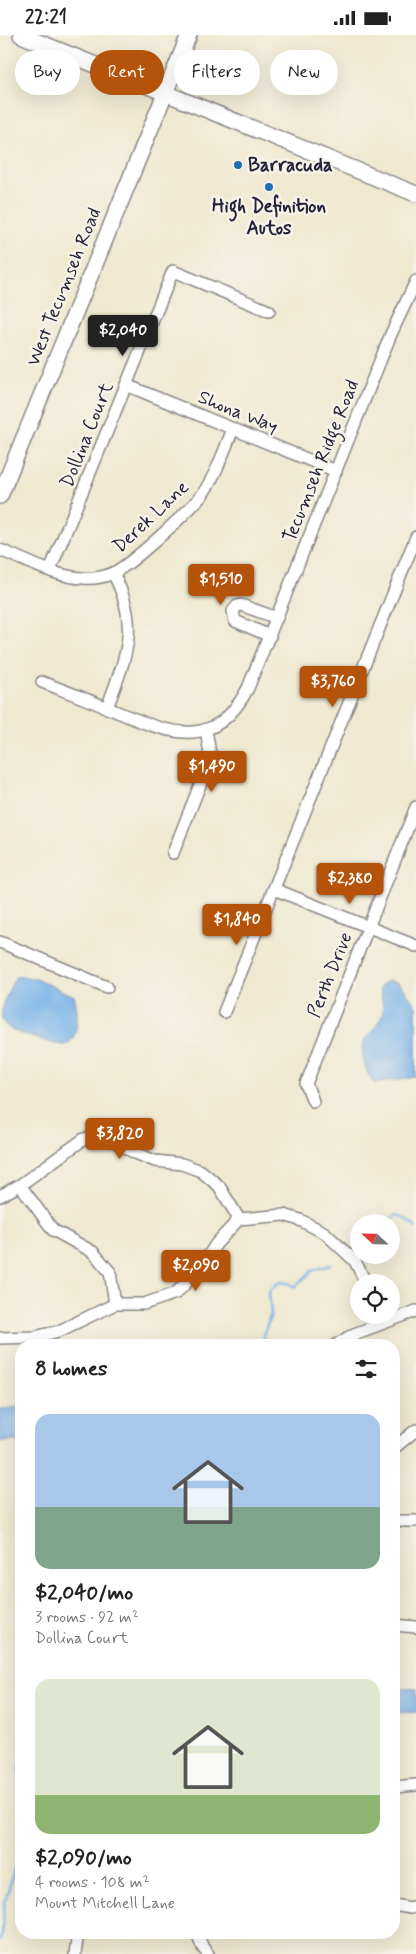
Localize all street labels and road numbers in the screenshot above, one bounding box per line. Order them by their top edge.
street label: West Tecumseh Road [21,204,107,370]
street label: Tecumseh Ridge Road [277,376,368,547]
street label: Dollina Court [55,379,119,491]
street label: Shona Way [194,385,282,439]
street label: Derek Lane [108,475,194,559]
street label: Perth Drive [302,929,358,1021]

